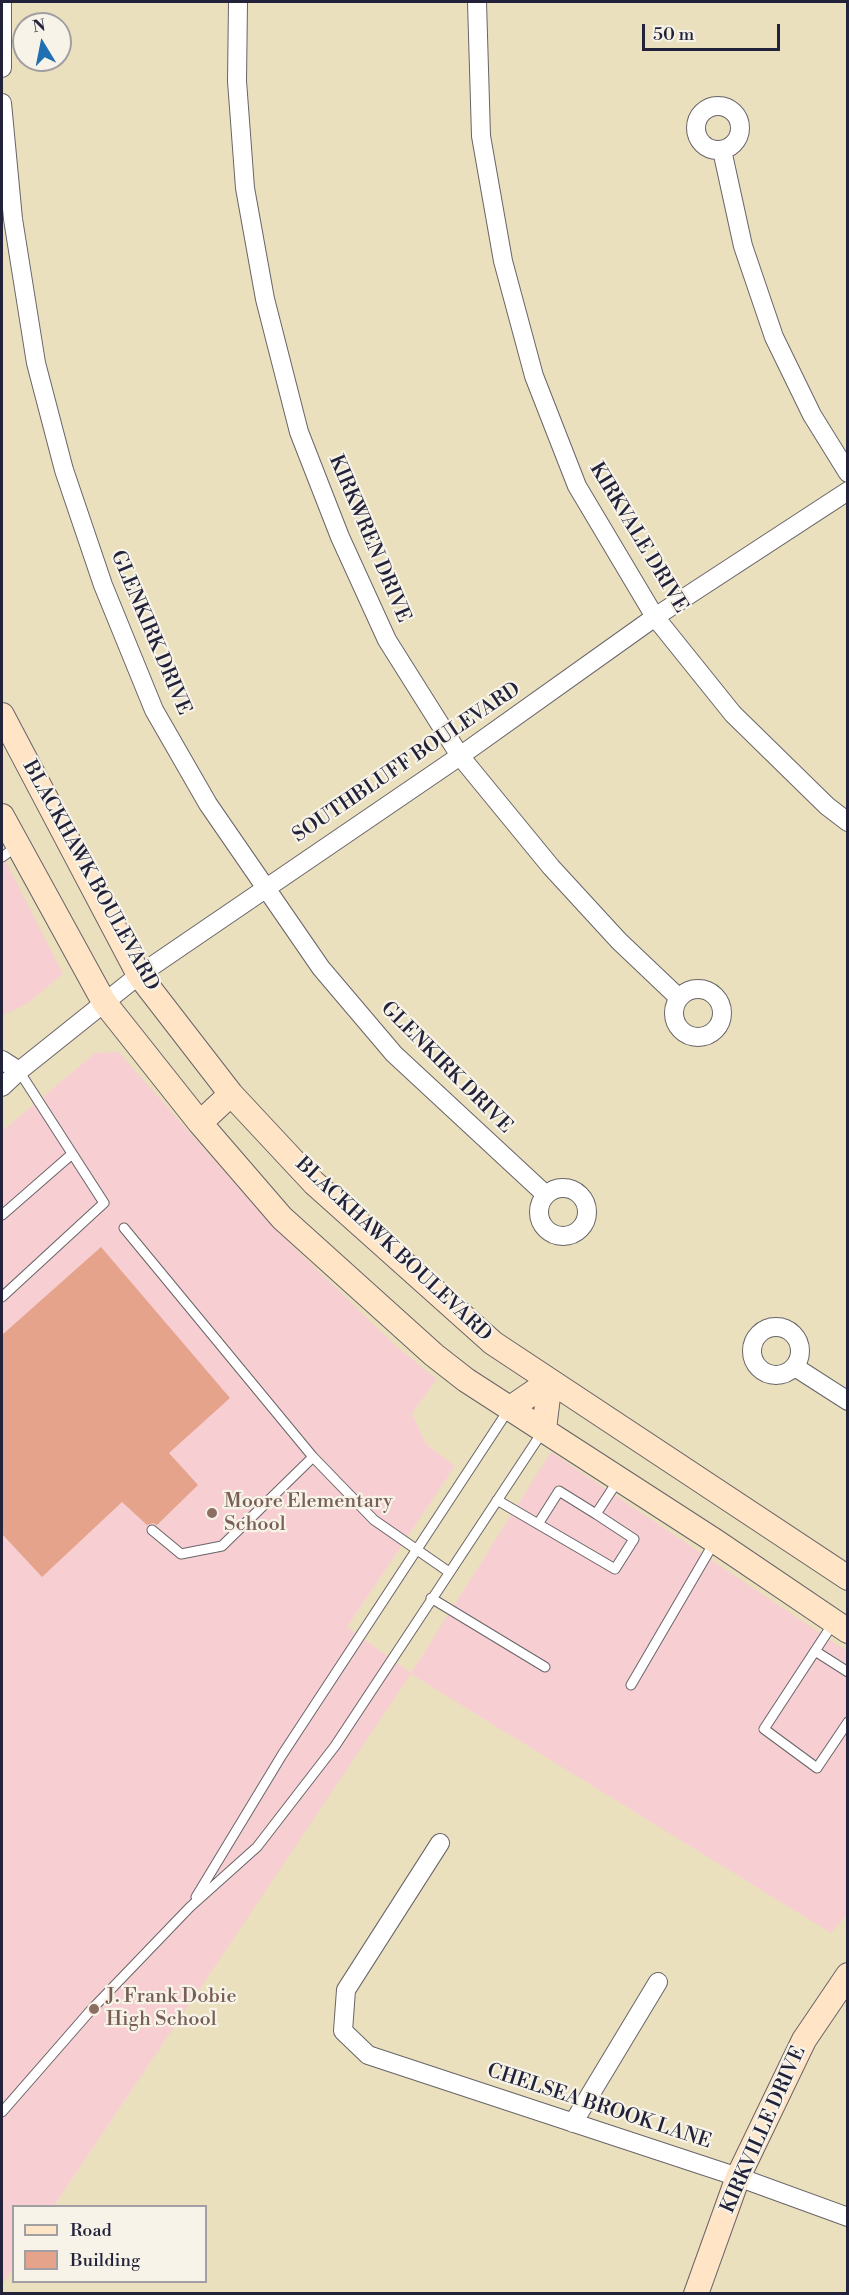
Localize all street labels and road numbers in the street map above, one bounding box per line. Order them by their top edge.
street label: KIRKWREN DRIVE [323,452,415,626]
street label: KIRKVALE DRIVE [584,459,692,617]
street label: GLENKIRK DRIVE [104,547,196,719]
street label: SOUTHBLUFF BOULEVARD [289,678,525,848]
street label: BLACKHAWK BOULEVARD [17,757,163,995]
street label: GLENKIRK DRIVE [375,997,517,1139]
street label: BLACKHAWK BOULEVARD [290,1153,496,1347]
street label: KIRKVILLE DRIVE [716,2043,812,2217]
street label: CHELSEA BROOK LANE [484,2059,714,2155]

